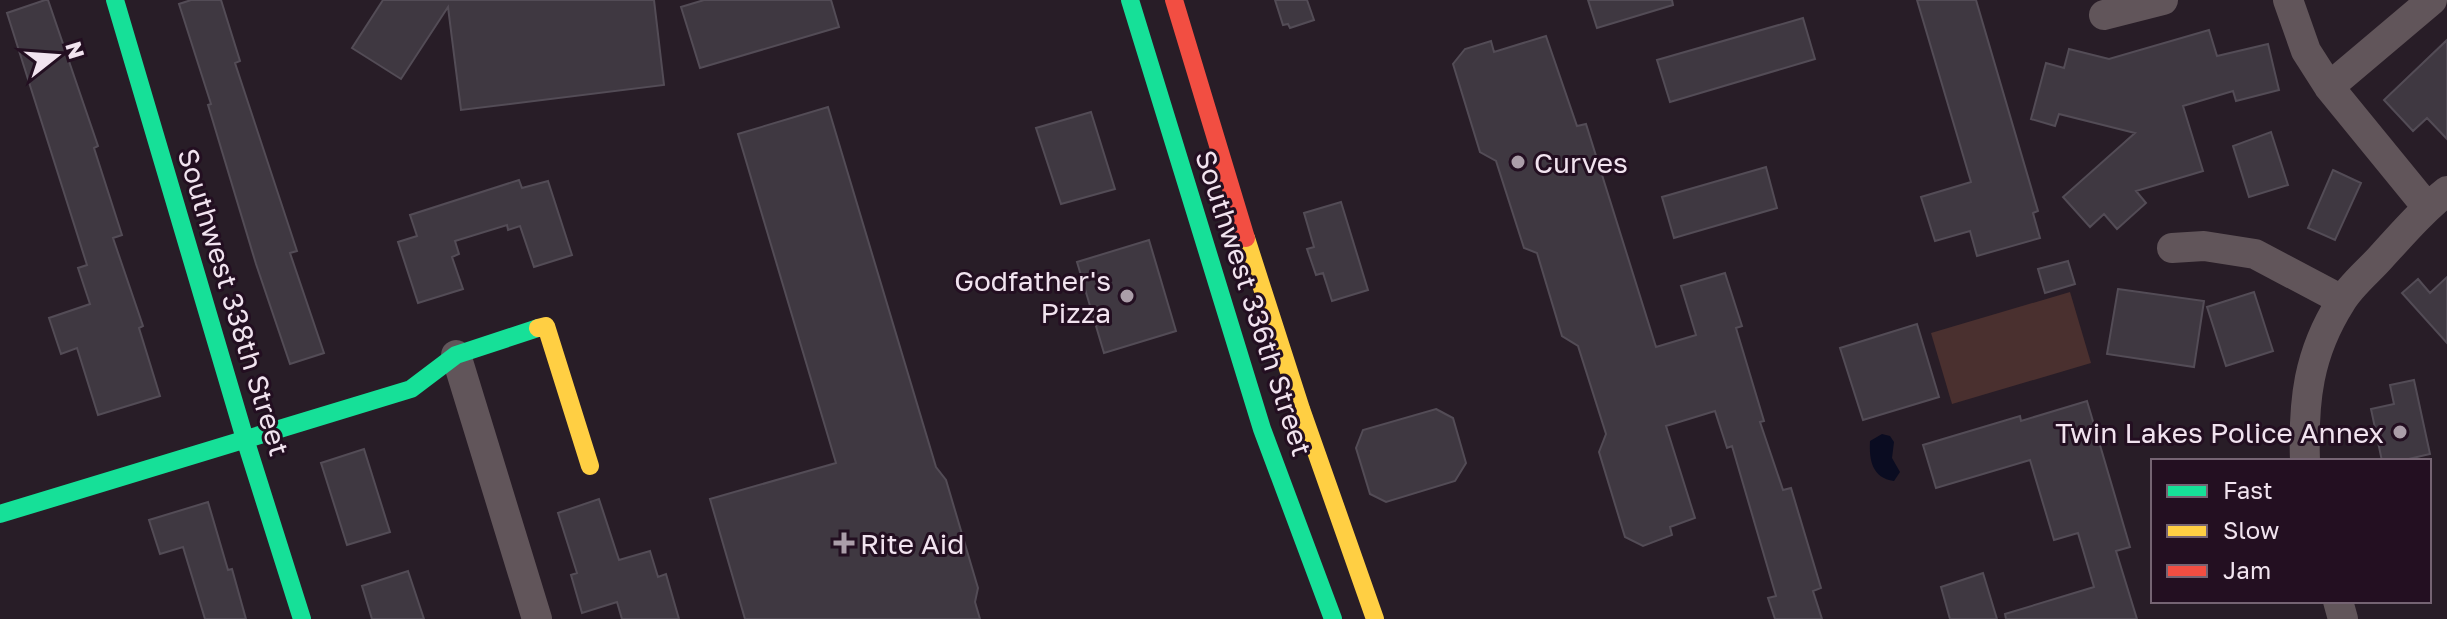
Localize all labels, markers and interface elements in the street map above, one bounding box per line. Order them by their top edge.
north arrow [16,16,96,96]
text: N [60,38,91,62]
street label: Southwest 338th Street [171,144,297,460]
street label: Southwest 336th Street [1189,146,1319,460]
place label: Curves [1534,146,1628,179]
marker: Curves [1509,153,1527,171]
place label: Godfather's Pizza [954,264,1111,329]
marker: Godfather's Pizza [1118,287,1136,305]
place label: Twin Lakes Police Annex [2055,416,2384,449]
marker: Twin Lakes Police Annex [2391,423,2409,441]
legend [2151,459,2431,603]
text: Fast [2223,475,2273,504]
text: Slow [2223,515,2279,544]
place label: Rite Aid [860,527,964,560]
marker: Rite Aid [835,534,853,552]
text: Jam [2223,555,2271,584]

